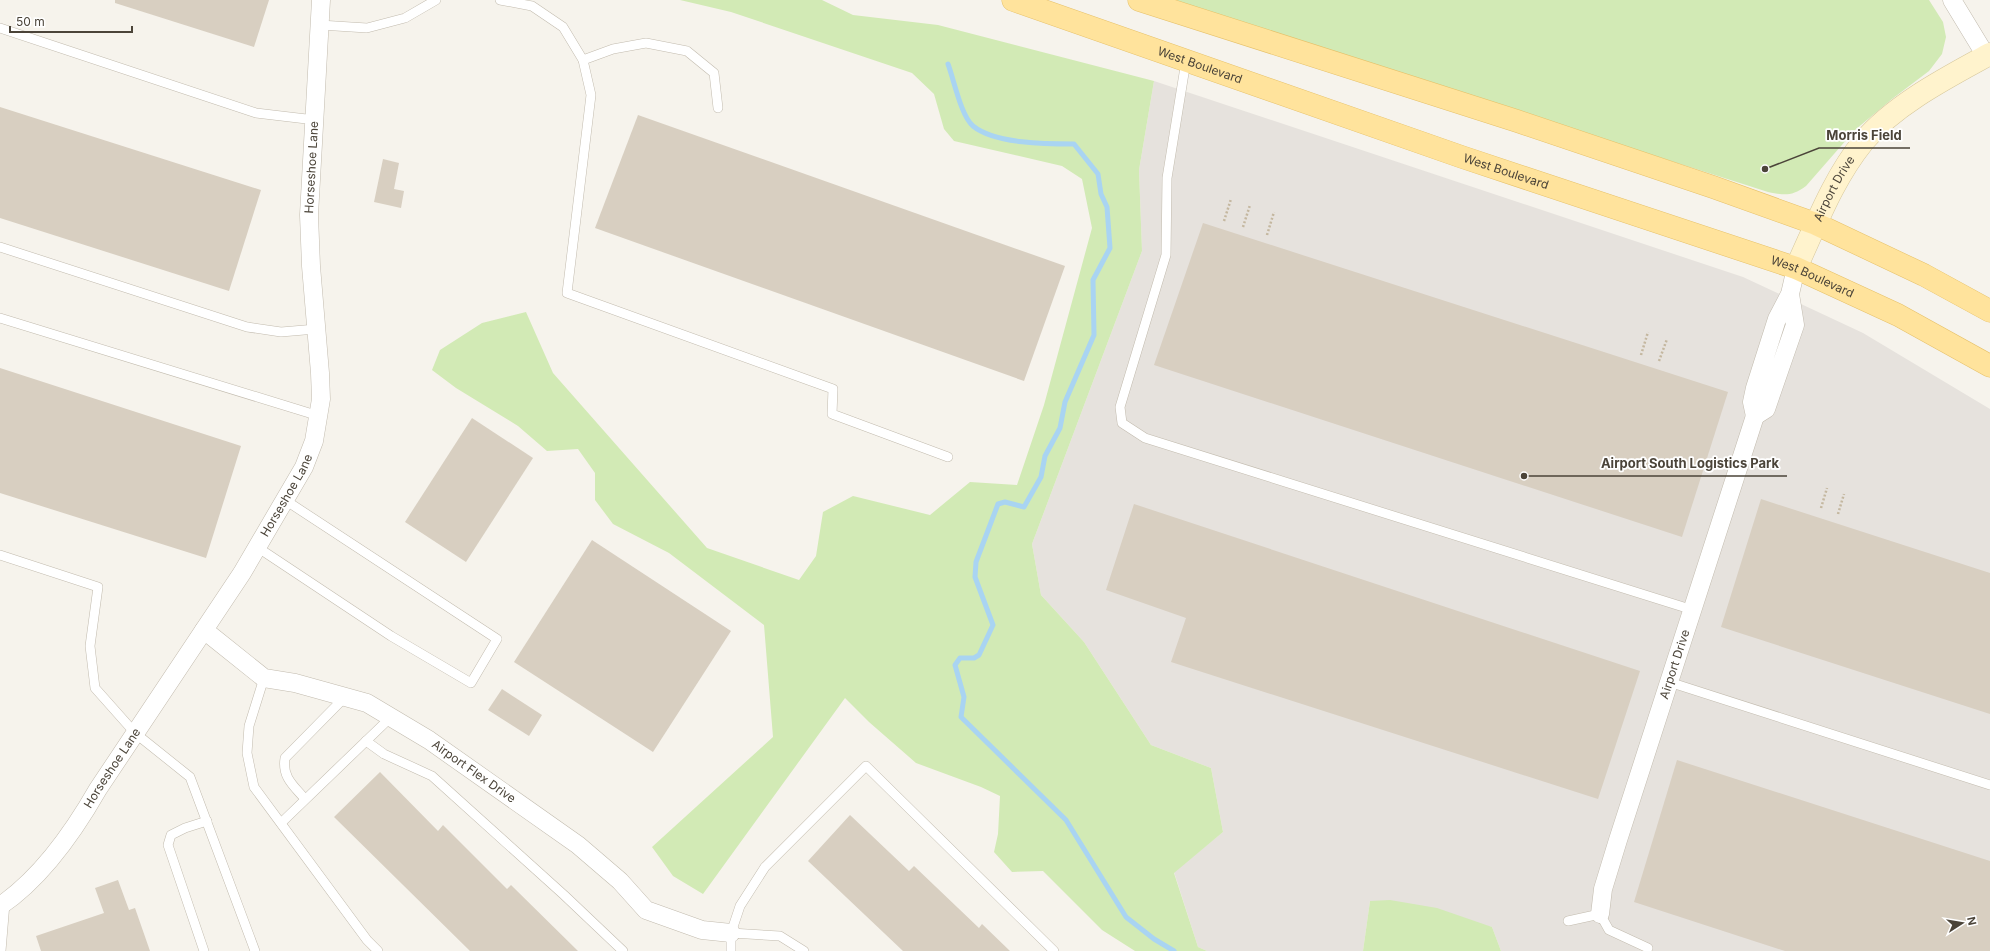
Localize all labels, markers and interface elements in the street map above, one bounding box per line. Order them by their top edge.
scale bar [10,8,132,34]
text: 50 m [16,14,45,29]
street label: West Boulevard [1156,43,1244,87]
street label: Horseshoe Lane [301,120,321,214]
callout: Morris Field [1819,123,1910,148]
text: Morris Field [1826,127,1902,143]
street label: West Boulevard [1462,150,1551,192]
street label: Airport Drive [1810,153,1858,224]
street label: West Boulevard [1769,252,1856,301]
callout: Airport South Logistics Park [1593,451,1787,476]
street label: Horseshoe Lane [257,452,315,539]
text: Airport South Logistics Park [1601,455,1780,471]
street label: Airport Drive [1656,627,1693,701]
street label: Horseshoe Lane [80,725,143,811]
street label: Airport Flex Drive [429,737,519,806]
north arrow [1942,903,1982,943]
text: N [1964,915,1980,926]

